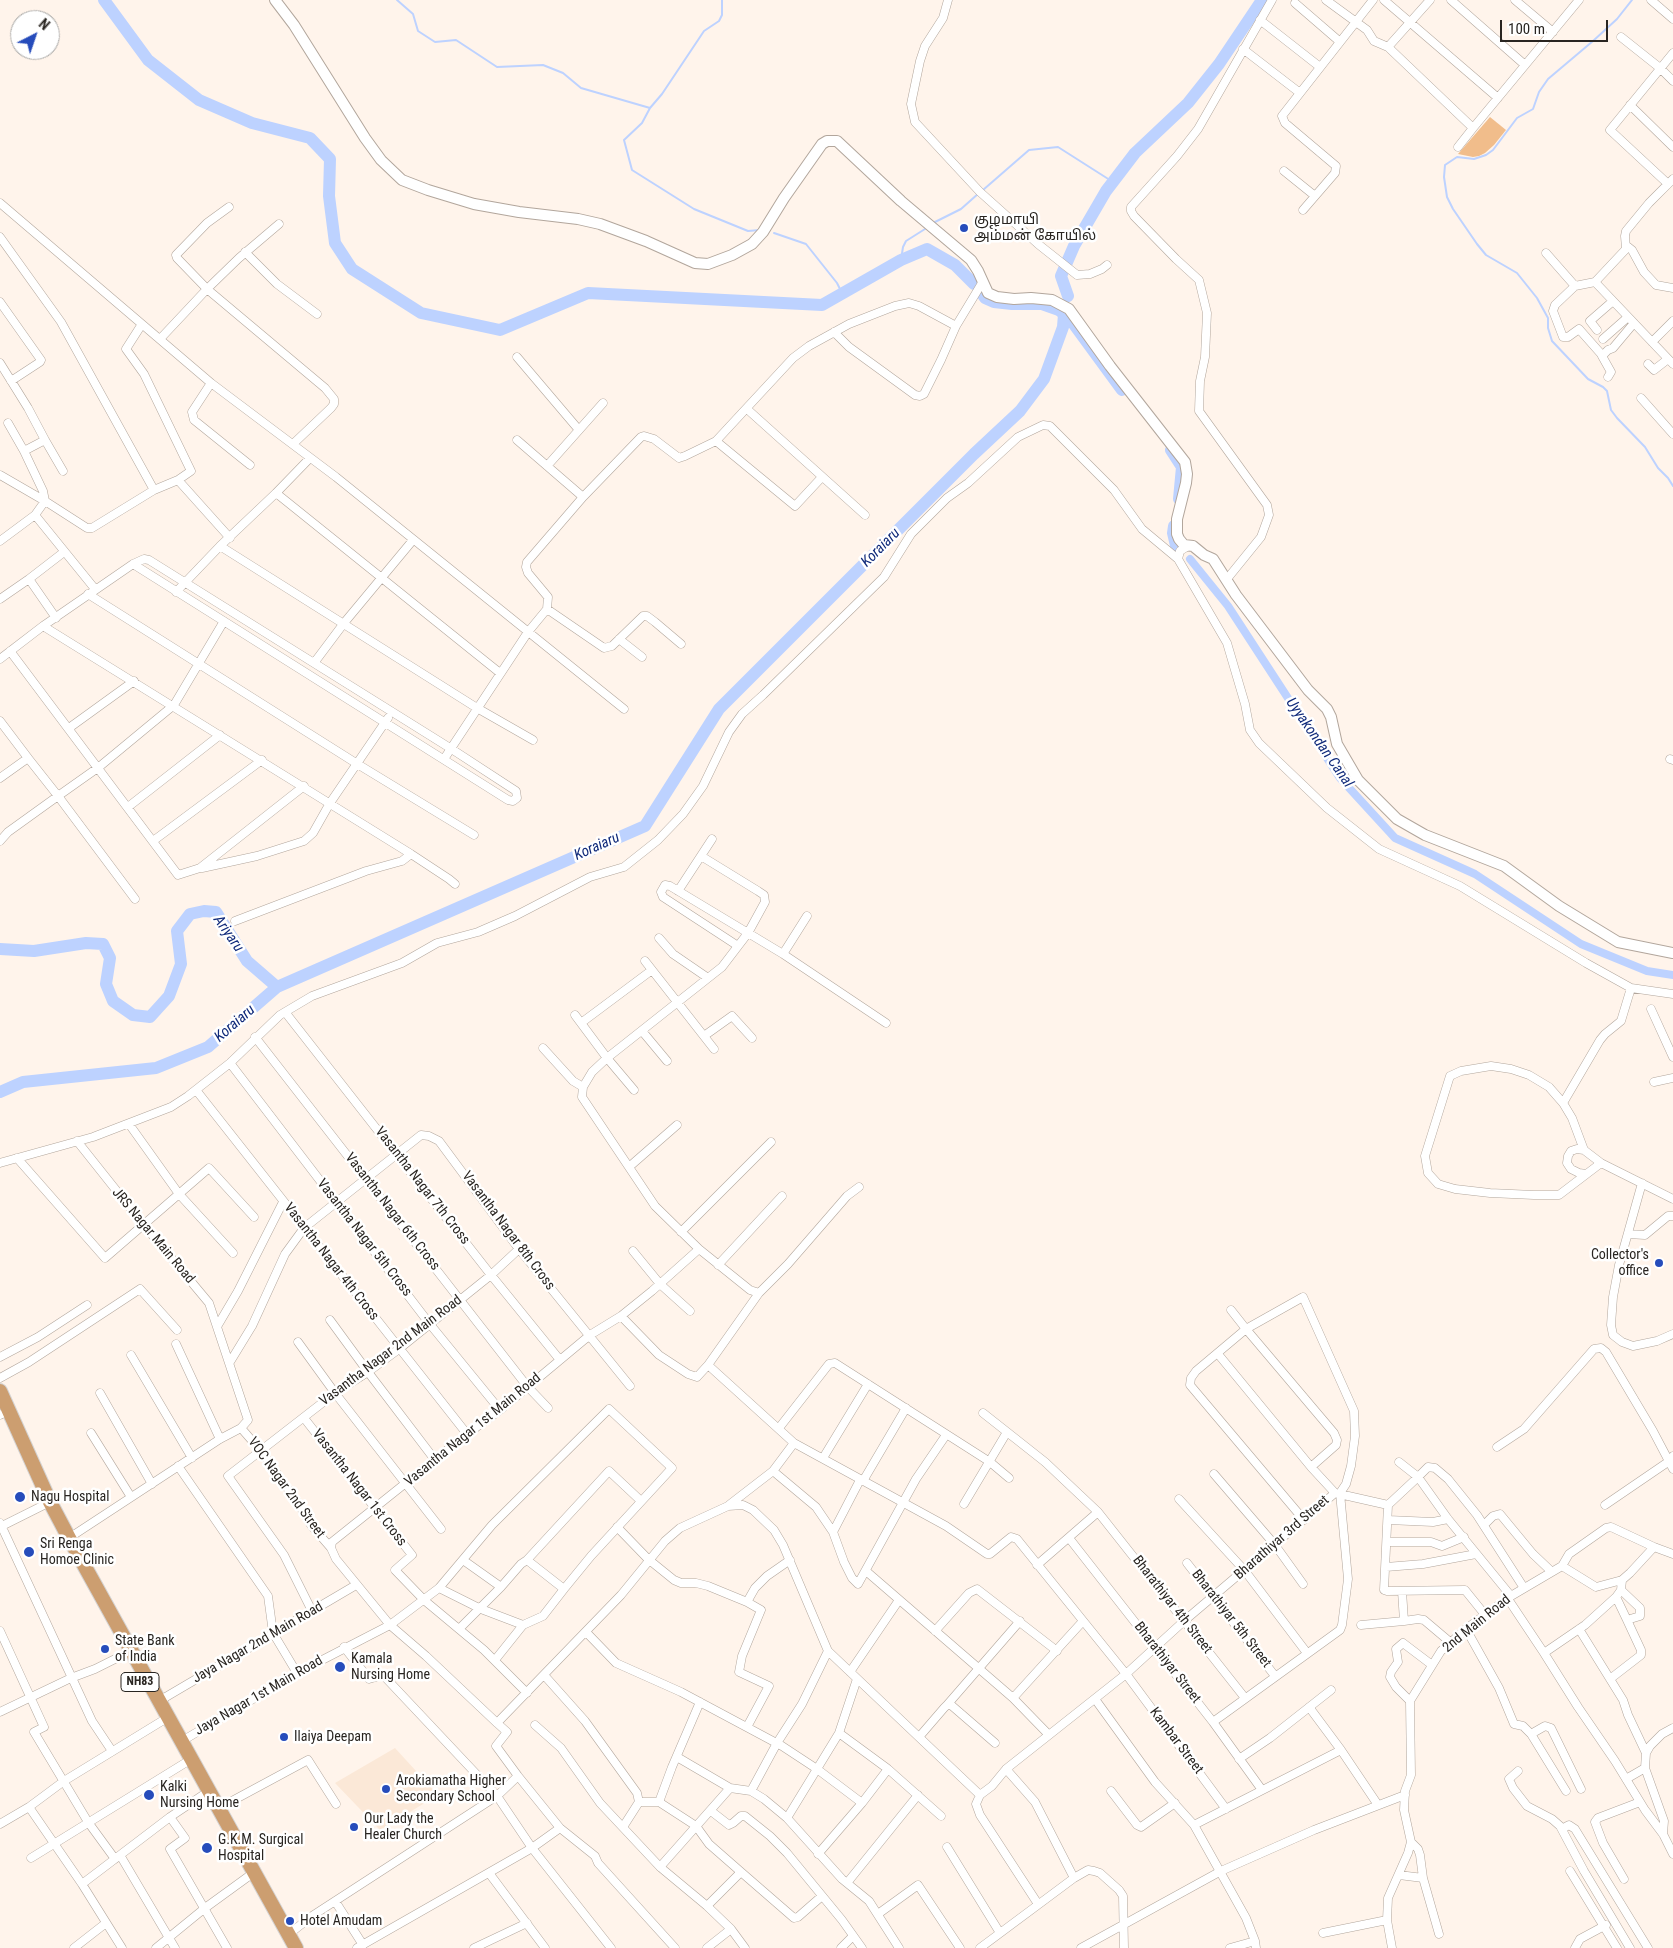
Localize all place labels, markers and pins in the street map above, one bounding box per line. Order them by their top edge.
place label: குழமாயி அம்மன் கோயில் [974,212,1096,244]
marker: குழமாயி அம்மன் கோயில் [958,222,970,234]
place label: Collector's office [1591,1247,1649,1280]
marker: Collector's office [1653,1257,1665,1269]
place label: Nagu Hospital [31,1489,110,1505]
marker: Nagu Hospital [13,1490,27,1504]
place label: Sri Renga Homoe Clinic [40,1536,114,1568]
marker: Sri Renga Homoe Clinic [22,1545,36,1559]
place label: State Bank of India [115,1633,174,1665]
marker: State Bank of India [99,1643,111,1655]
place label: Kamala Nursing Home [351,1651,430,1684]
marker: Kamala Nursing Home [333,1660,347,1674]
place label: Ilaiya Deepam [294,1729,372,1745]
marker: Ilaiya Deepam [278,1731,290,1743]
place label: Arokiamatha Higher Secondary School [396,1773,506,1805]
place label: Kalki Nursing Home [160,1779,239,1811]
marker: Arokiamatha Higher Secondary School [380,1783,392,1795]
marker: Kalki Nursing Home [142,1788,156,1802]
place label: Our Lady the Healer Church [364,1811,442,1844]
marker: Our Lady the Healer Church [348,1821,360,1833]
place label: G.K.M. Surgical Hospital [218,1832,303,1864]
marker: G.K.M. Surgical Hospital [200,1841,214,1855]
place label: Hotel Amudam [300,1913,382,1929]
marker: Hotel Amudam [284,1915,296,1927]

